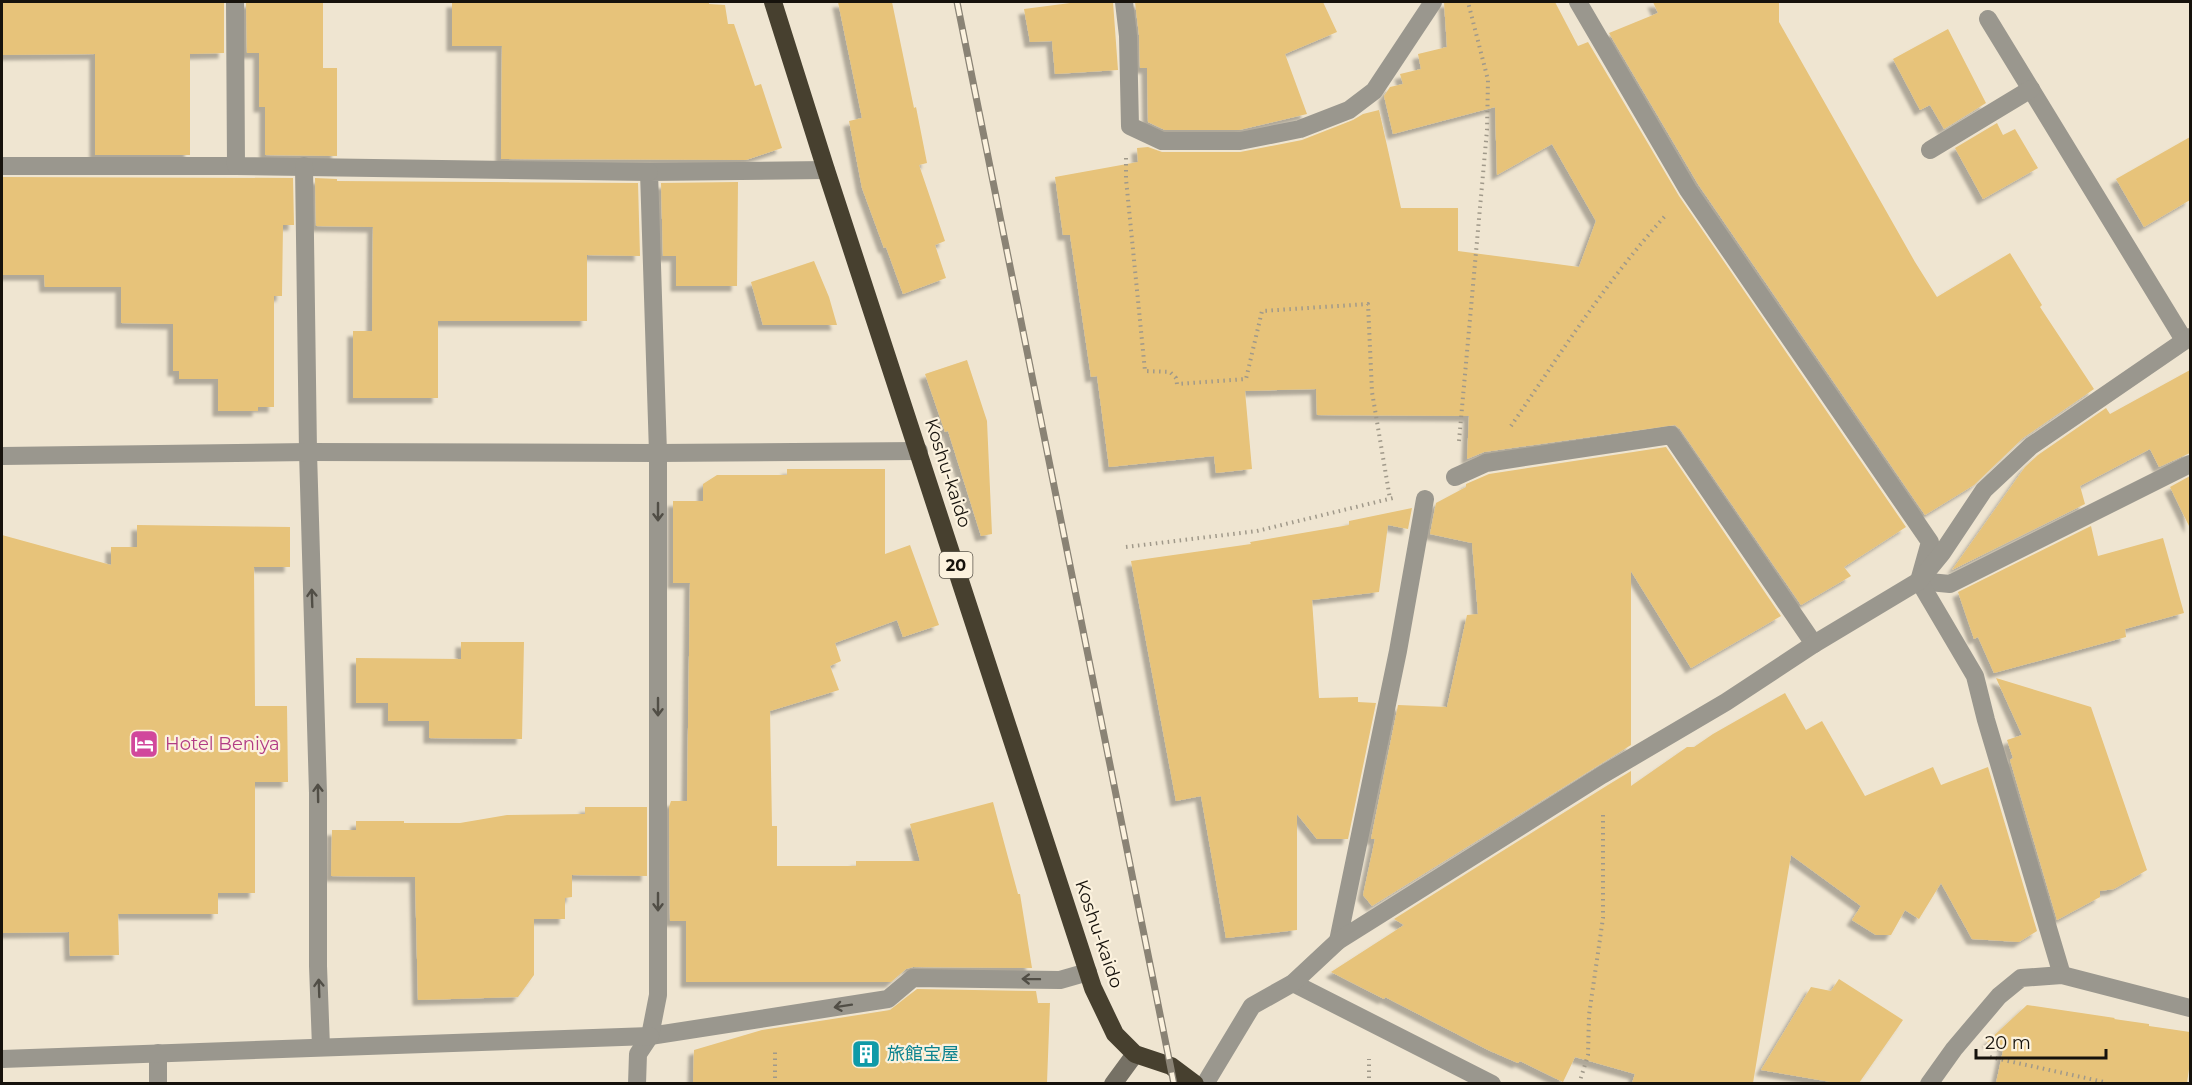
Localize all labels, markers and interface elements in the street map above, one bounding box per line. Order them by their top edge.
street label: Koshu-kaido [920,416,976,530]
one-way arrow [652,501,664,521]
road number: 20 [940,552,972,578]
one-way arrow [307,589,318,609]
one-way arrow [652,696,664,716]
hotel icon: Hotel Beniya [128,728,160,760]
place label: Hotel Beniya [165,733,280,755]
one-way arrow [312,784,324,804]
street label: Koshu-kaido [1070,877,1128,991]
one-way arrow [652,891,664,911]
one-way arrow [1021,974,1041,985]
one-way arrow [313,979,324,999]
one-way arrow [834,1001,854,1012]
scale bar [1976,1022,2106,1060]
text: 20 m [1985,1032,2031,1054]
building icon: 旅館宝屋 [850,1038,882,1070]
place label: 旅館宝屋 [887,1043,959,1065]

